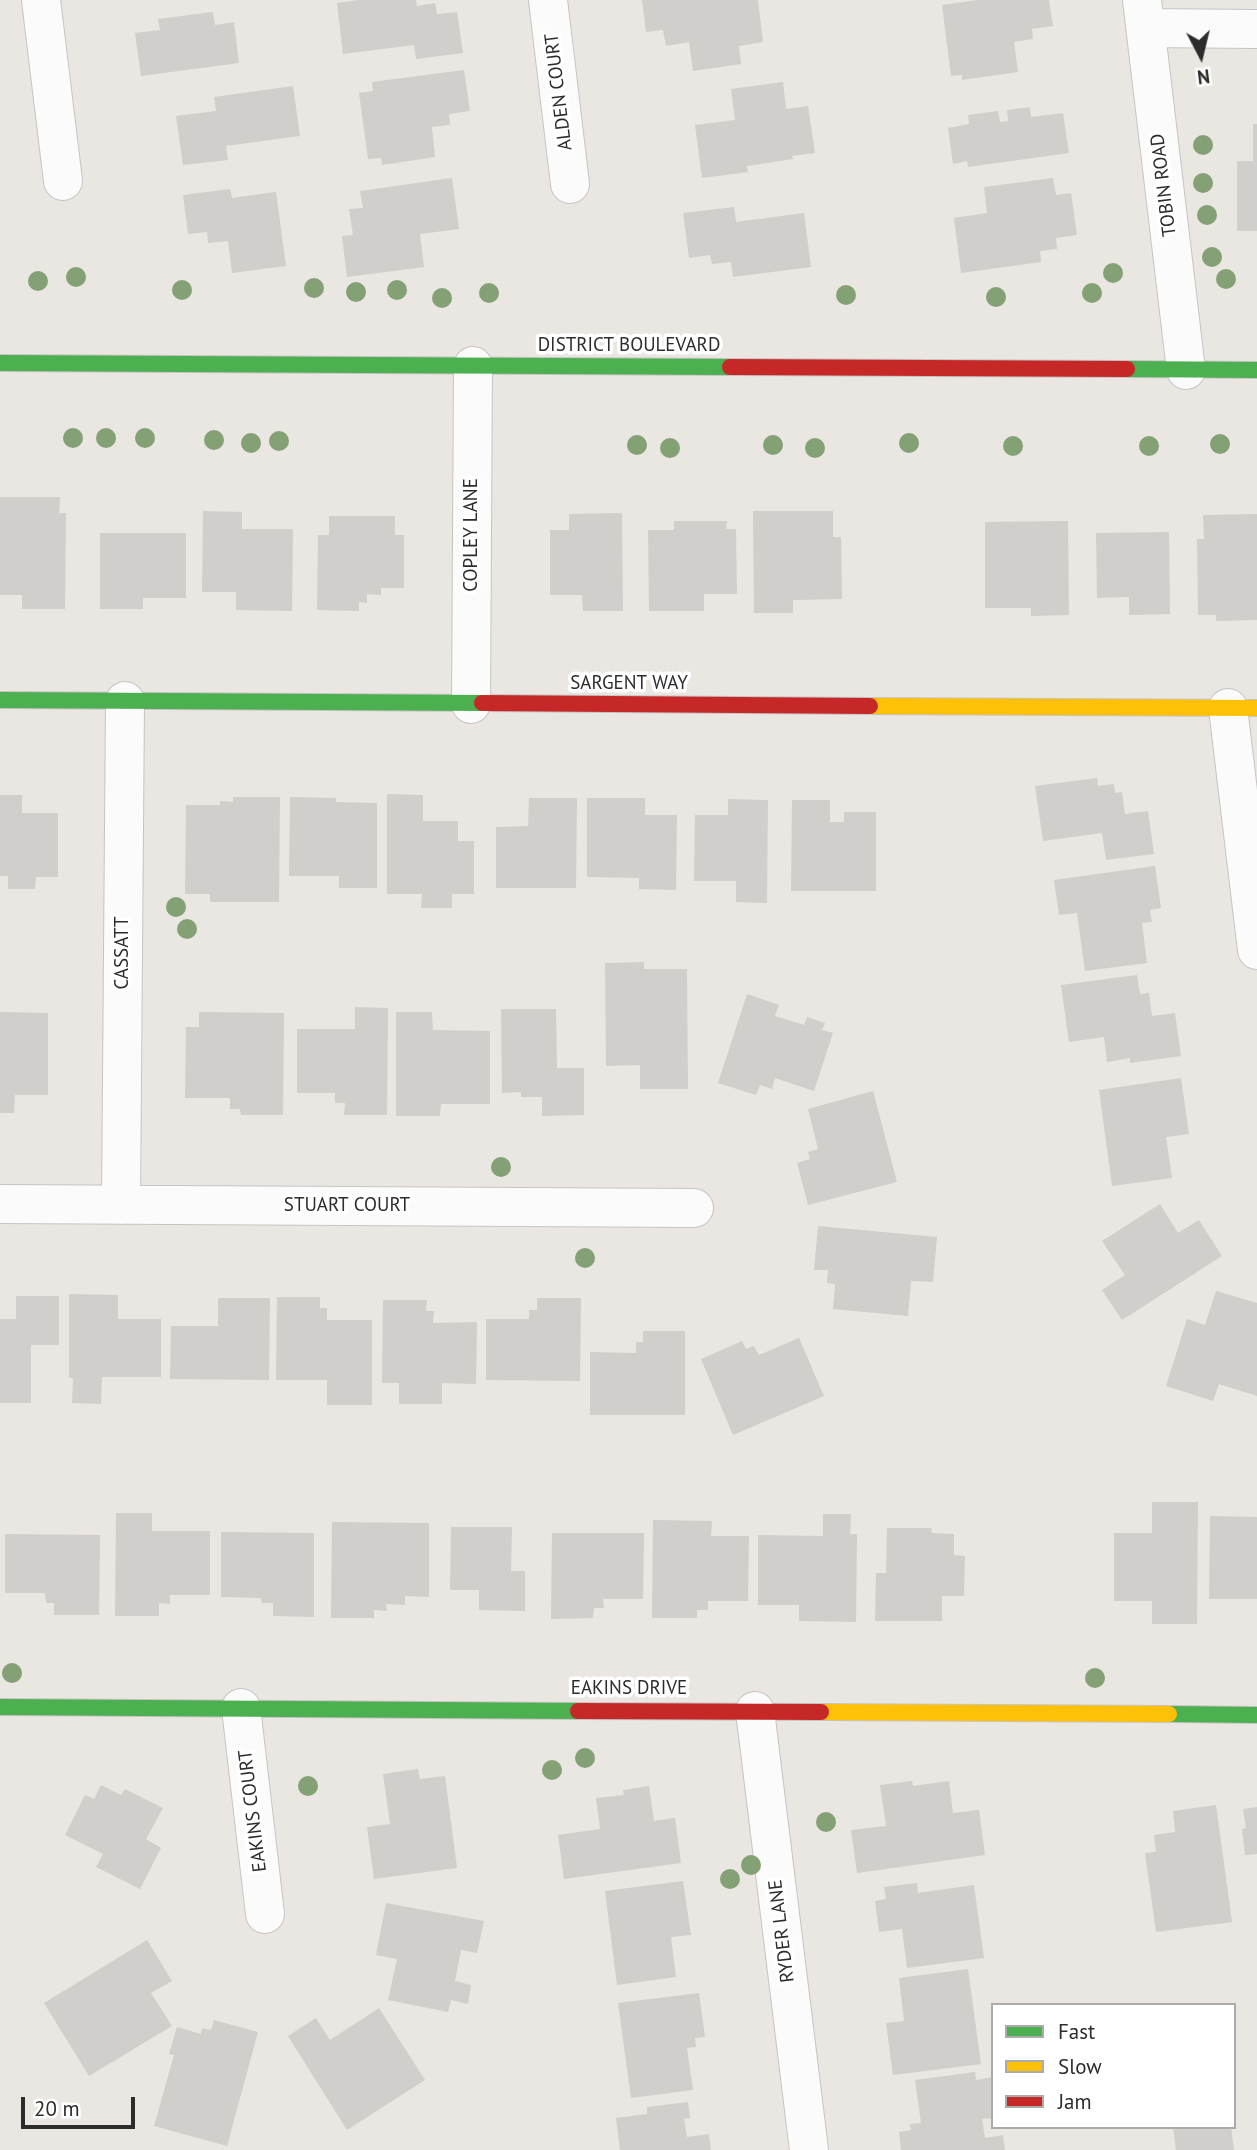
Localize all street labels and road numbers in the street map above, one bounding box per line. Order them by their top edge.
street label: ALDEN COURT [541,32,577,152]
street label: TOBIN ROAD [1146,132,1182,238]
street label: DISTRICT BOULEVARD [538,335,720,357]
street label: COPLEY LANE [461,478,483,592]
street label: SARGENT WAY [570,673,688,695]
street label: CASSATT [112,917,134,989]
street label: STUART COURT [284,1195,410,1217]
street label: EAKINS DRIVE [571,1678,687,1700]
street label: EAKINS COURT [234,1749,272,1873]
street label: RYDER LANE [764,1878,800,1984]

